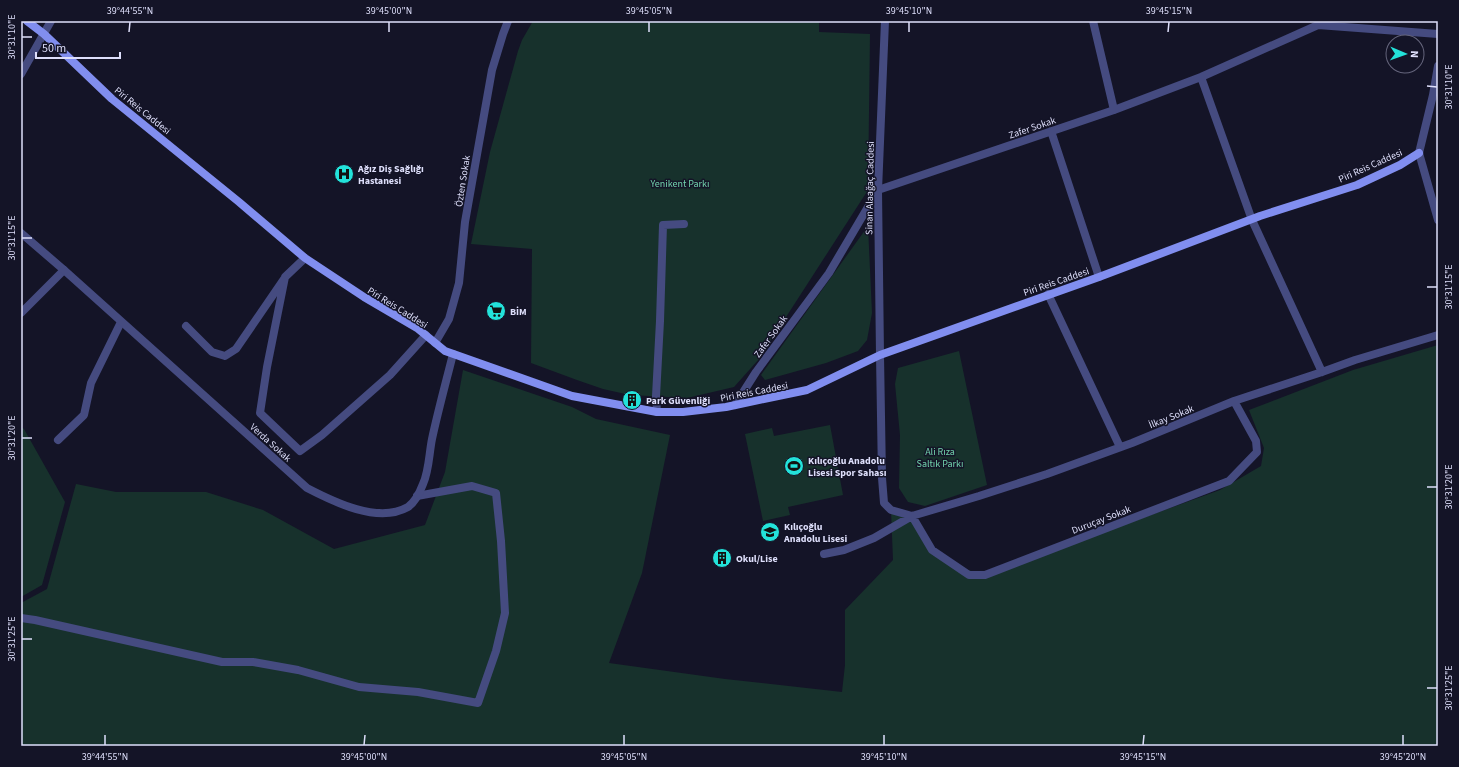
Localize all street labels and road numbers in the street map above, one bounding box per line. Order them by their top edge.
street label: Piri Reis Caddesi [111,84,173,138]
street label: Zafer Sokak [1007,113,1058,143]
street label: Sinan Alaağaç Caddesi [862,141,878,235]
street label: Piri Reis Caddesi [1336,146,1405,186]
street label: Özten Sokak [452,154,474,208]
street label: Piri Reis Caddesi [1022,264,1091,300]
street label: Piri Reis Caddesi [365,284,430,332]
street label: Zafer Sokak [751,313,791,361]
street label: Piri Reis Caddesi [719,379,789,405]
street label: İlkay Sokak [1147,402,1196,432]
street label: Verda Sokak [246,420,294,465]
street label: Duruçay Sokak [1070,502,1133,538]

